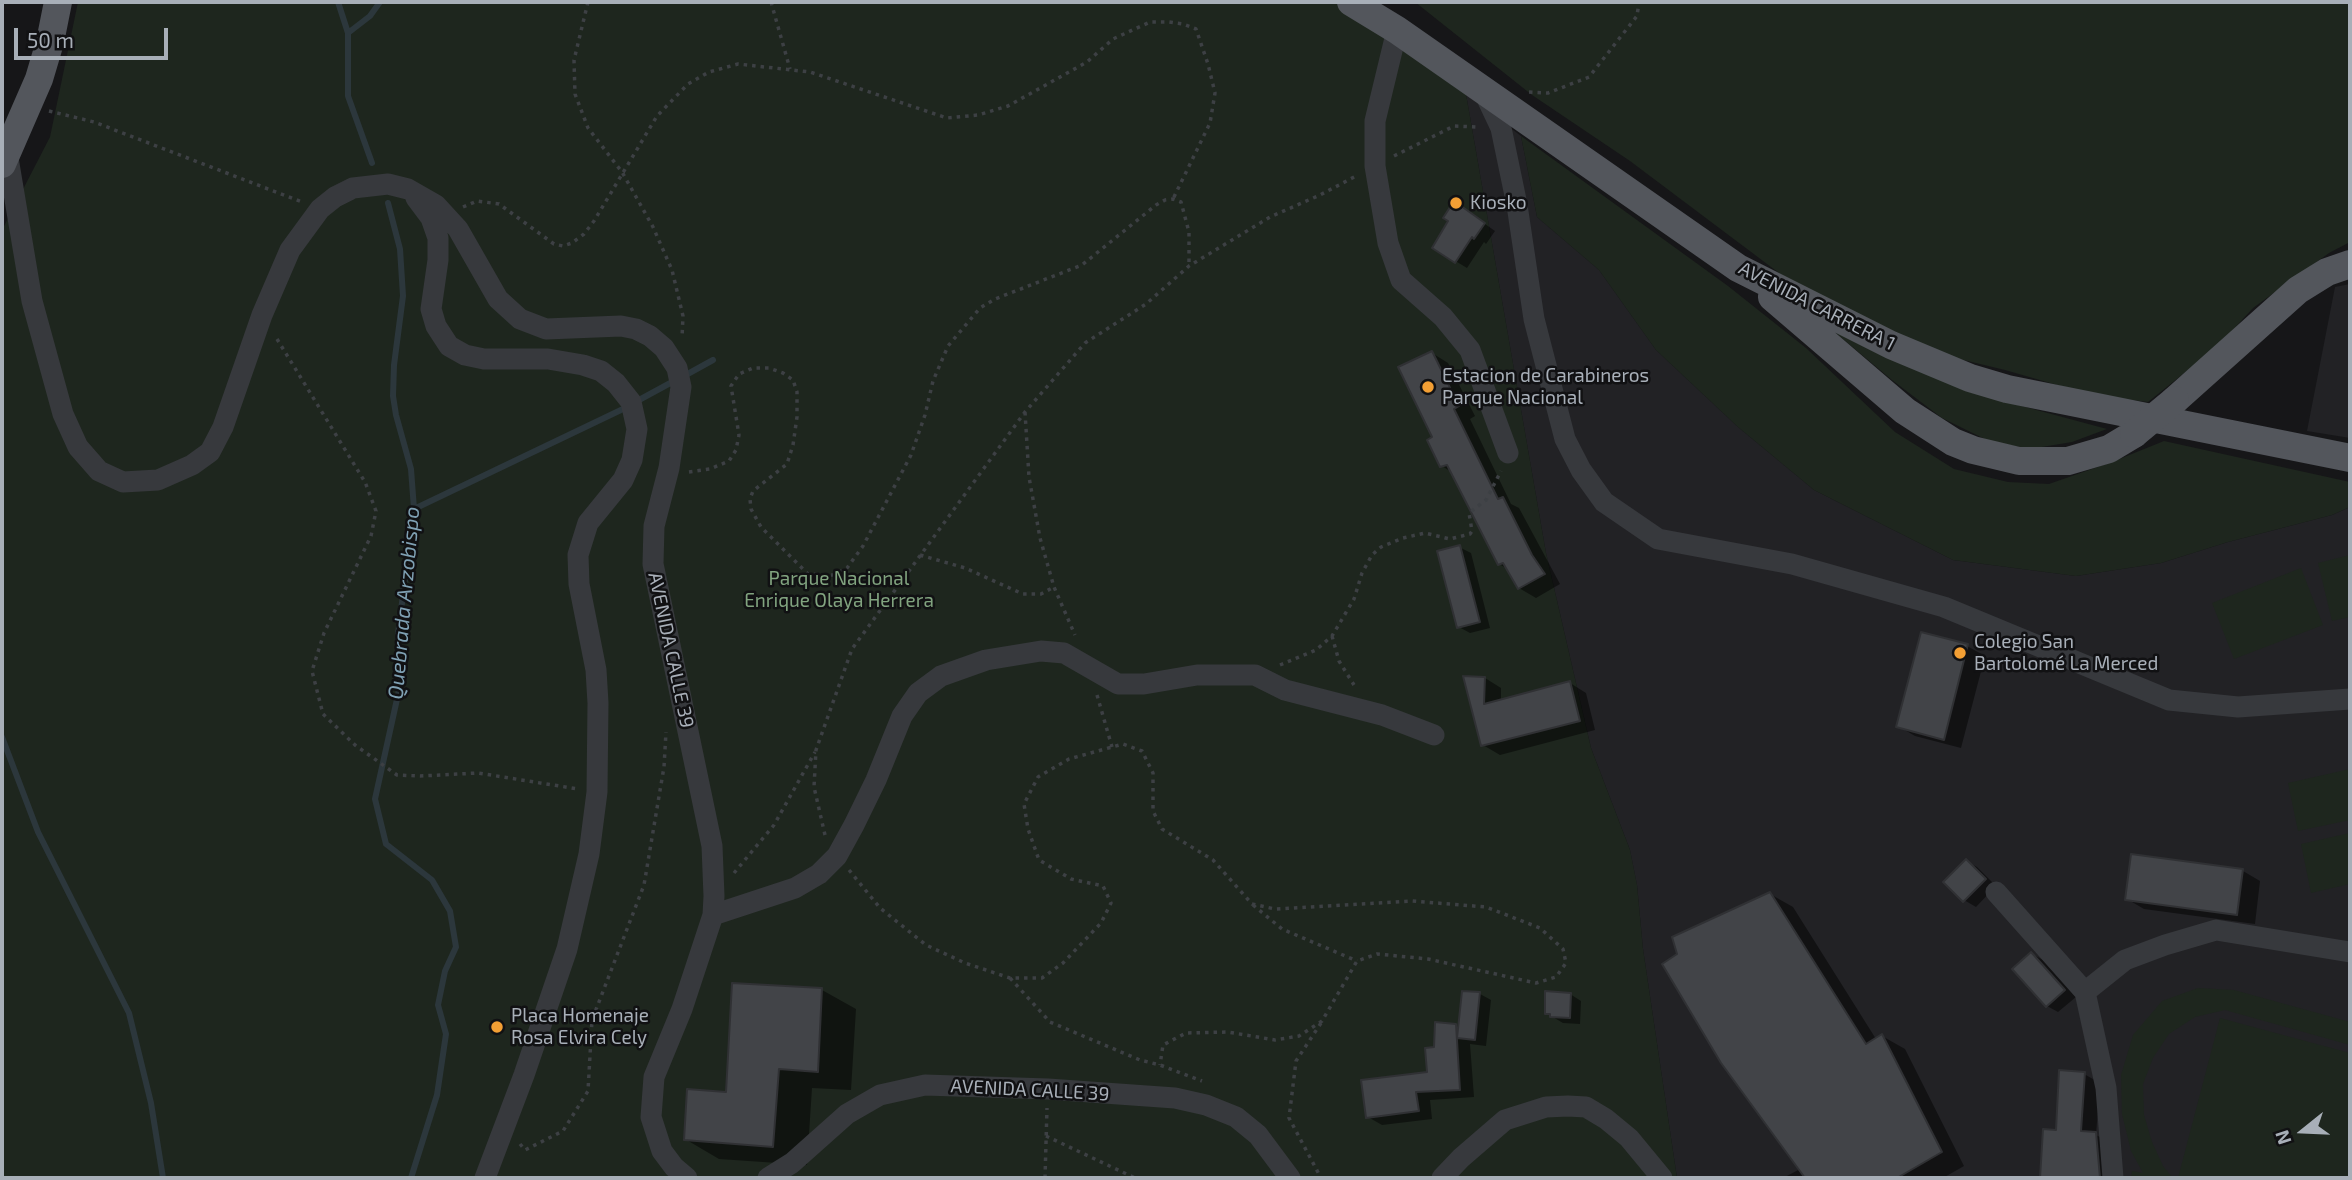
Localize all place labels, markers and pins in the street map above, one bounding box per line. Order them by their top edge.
place label: Kiosko [1470,192,1527,214]
marker: Kiosko [1448,195,1464,211]
place label: Estacion de Carabineros Parque Nacional [1442,365,1649,409]
marker: Estacion de Carabineros Parque Nacional [1420,379,1436,395]
place label: Colegio San Bartolomé La Merced [1974,631,2158,675]
marker: Colegio San Bartolomé La Merced [1952,645,1968,661]
place label: Placa Homenaje Rosa Elvira Cely [511,1005,649,1049]
marker: Placa Homenaje Rosa Elvira Cely [489,1019,505,1035]

